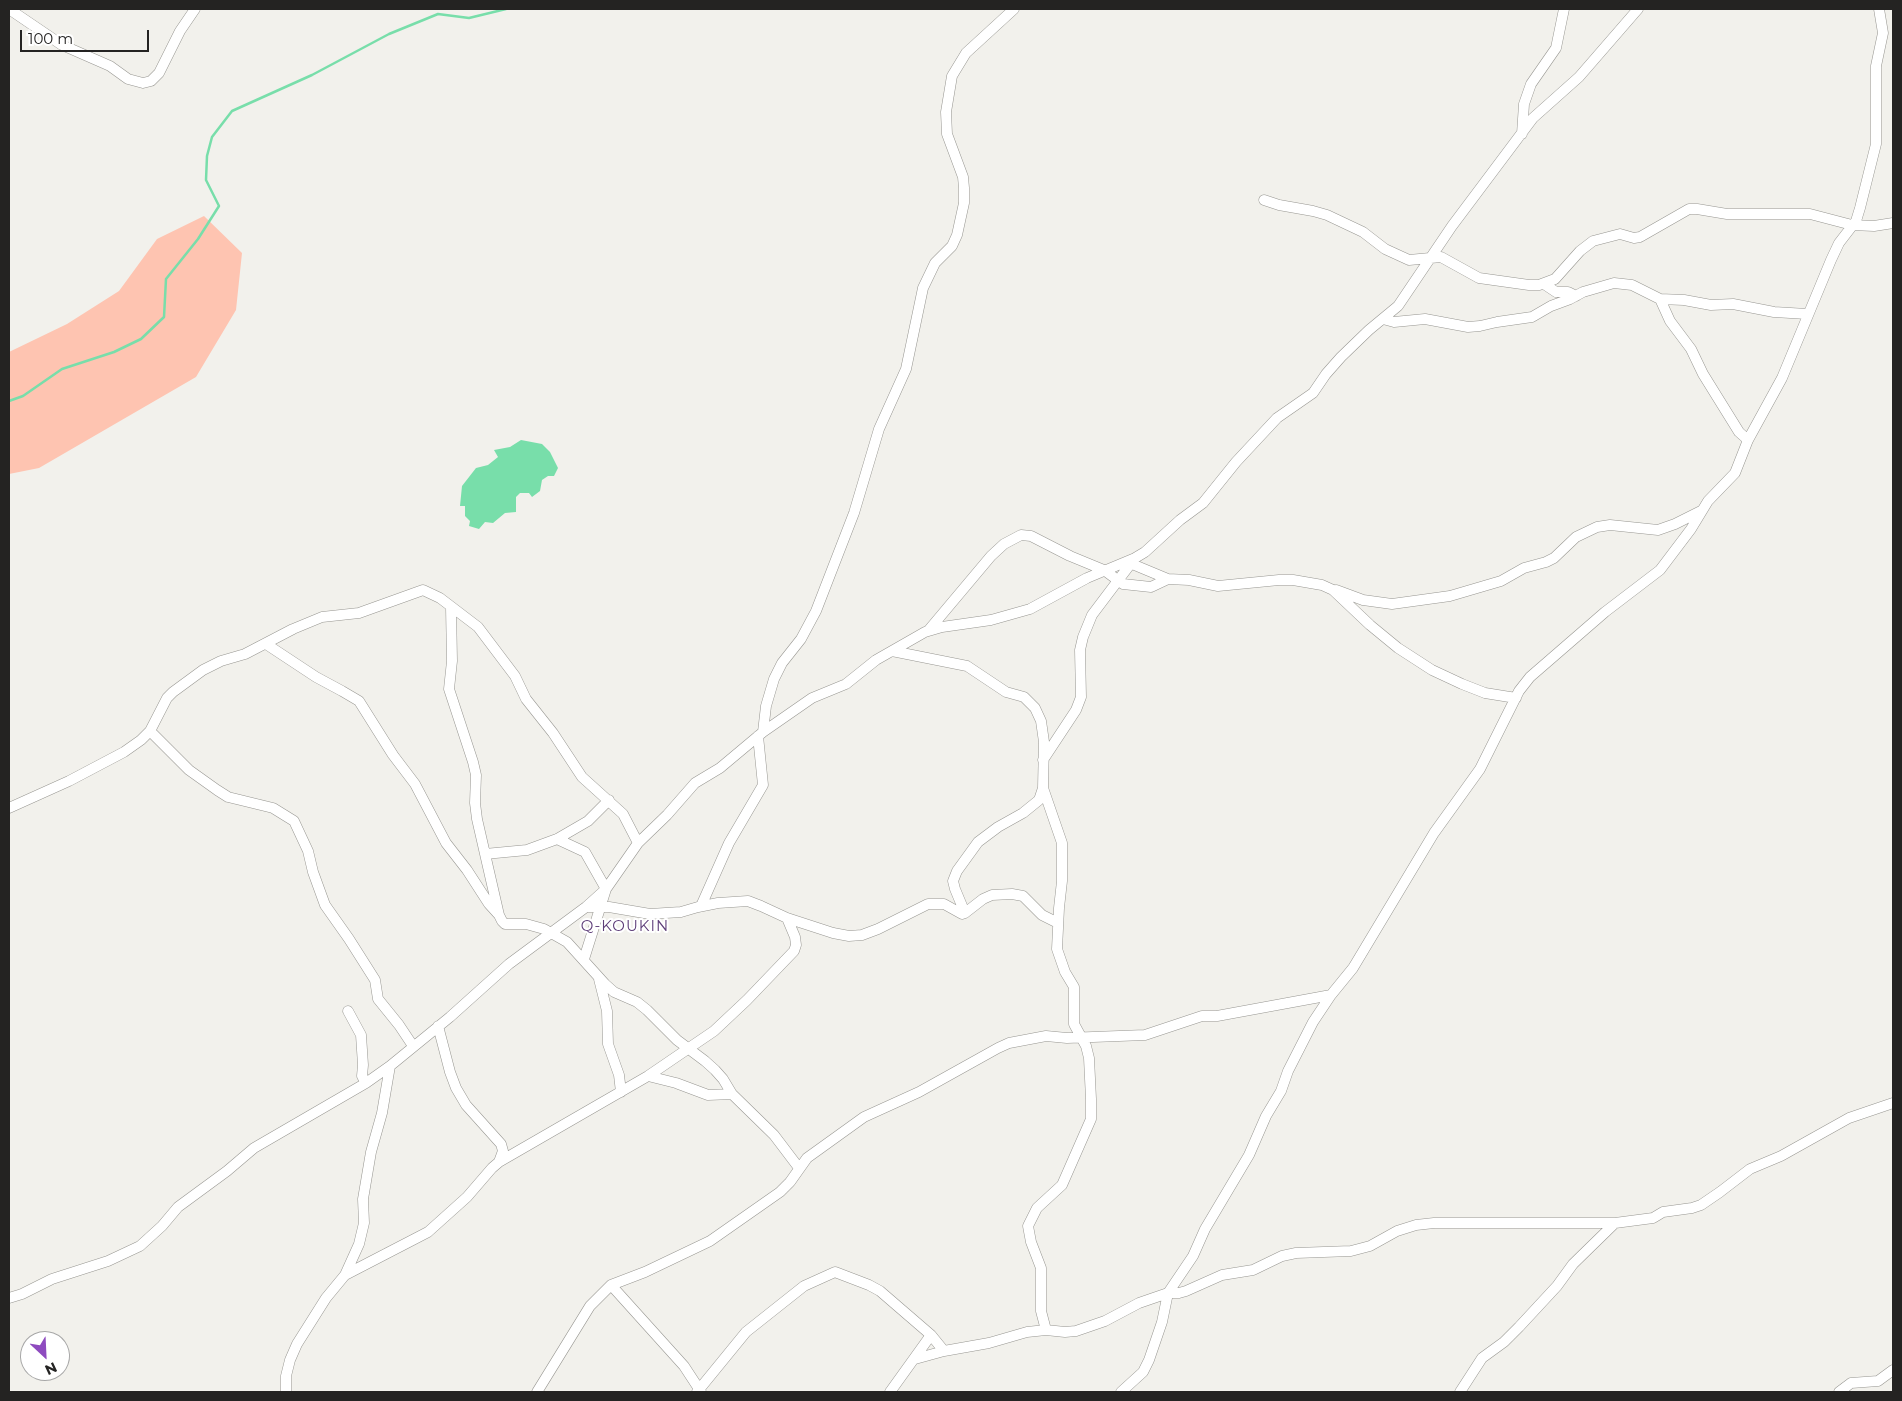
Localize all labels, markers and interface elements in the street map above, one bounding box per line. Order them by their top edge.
scale bar [22,20,151,52]
text: 100 m [28,29,73,48]
district label: Q-KOUKIN [580,918,670,936]
north arrow [20,1331,70,1381]
text: N [42,1358,60,1379]

